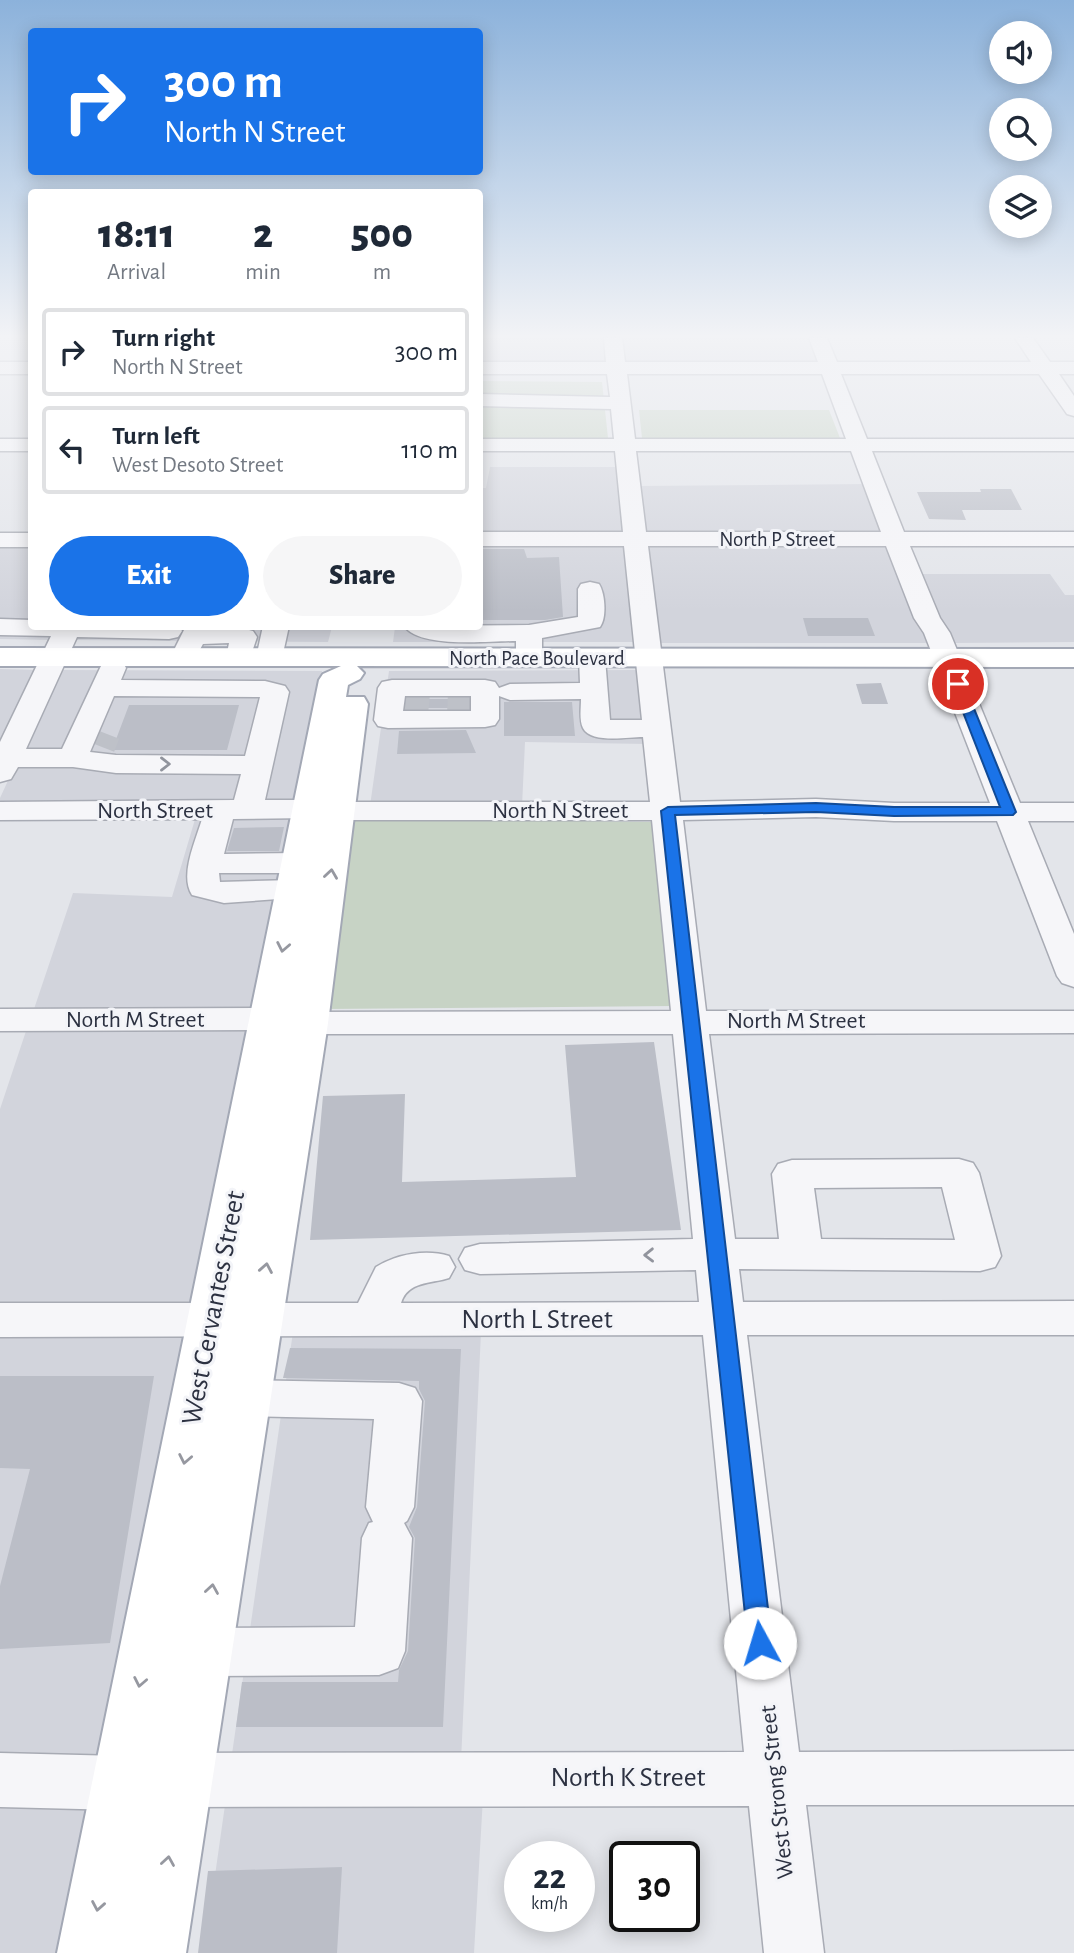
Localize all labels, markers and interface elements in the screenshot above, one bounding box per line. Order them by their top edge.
map controls [989,21,1052,238]
button: sound [989,21,1052,84]
icon: right [49,56,140,147]
text: 300 m [164,58,283,107]
button: search [989,98,1052,161]
text: North N Street [164,116,346,148]
button: layers [989,175,1052,238]
text: 18:11 [98,213,175,255]
text: 2 [253,213,273,255]
text: 500 [351,213,413,255]
text: Arrival [107,261,166,284]
text: min [245,261,281,284]
text: m [373,261,391,284]
text: Turn right [112,325,215,351]
icon: right [53,333,91,371]
text: 300 m [395,339,458,365]
text: North N Street [112,356,242,379]
text: Turn left [112,423,200,449]
icon: left [53,431,91,469]
text: 110 m [401,437,458,463]
text: West Desoto Street [112,454,283,477]
street label: North P Street [719,529,835,550]
button: Exit [49,536,249,616]
button: Share [263,536,462,616]
street label: North Pace Boulevard [449,648,625,669]
pin [928,654,988,714]
icon: arrive [939,665,977,703]
one-way arrow [160,756,171,772]
street label: North Street [97,799,213,823]
street label: North N Street [492,799,628,823]
one-way arrow [323,868,338,880]
one-way arrow [277,941,292,953]
street label: North M Street [66,1008,205,1032]
street label: North M Street [727,1009,866,1033]
street label: West Cervantes Street [178,1189,250,1427]
one-way arrow [644,1247,654,1263]
one-way arrow [258,1262,273,1273]
street label: North L Street [461,1306,613,1334]
one-way arrow [178,1453,193,1465]
one-way arrow [204,1583,219,1595]
position arrow [723,1606,797,1680]
one-way arrow [134,1676,149,1688]
street label: West Strong Street [756,1704,798,1880]
street label: North K Street [550,1764,706,1792]
speed limit sign: 30 [609,1841,700,1932]
one-way arrow [160,1856,175,1867]
text: 22 [533,1860,566,1895]
text: km/h [531,1895,568,1913]
one-way arrow [91,1900,106,1912]

